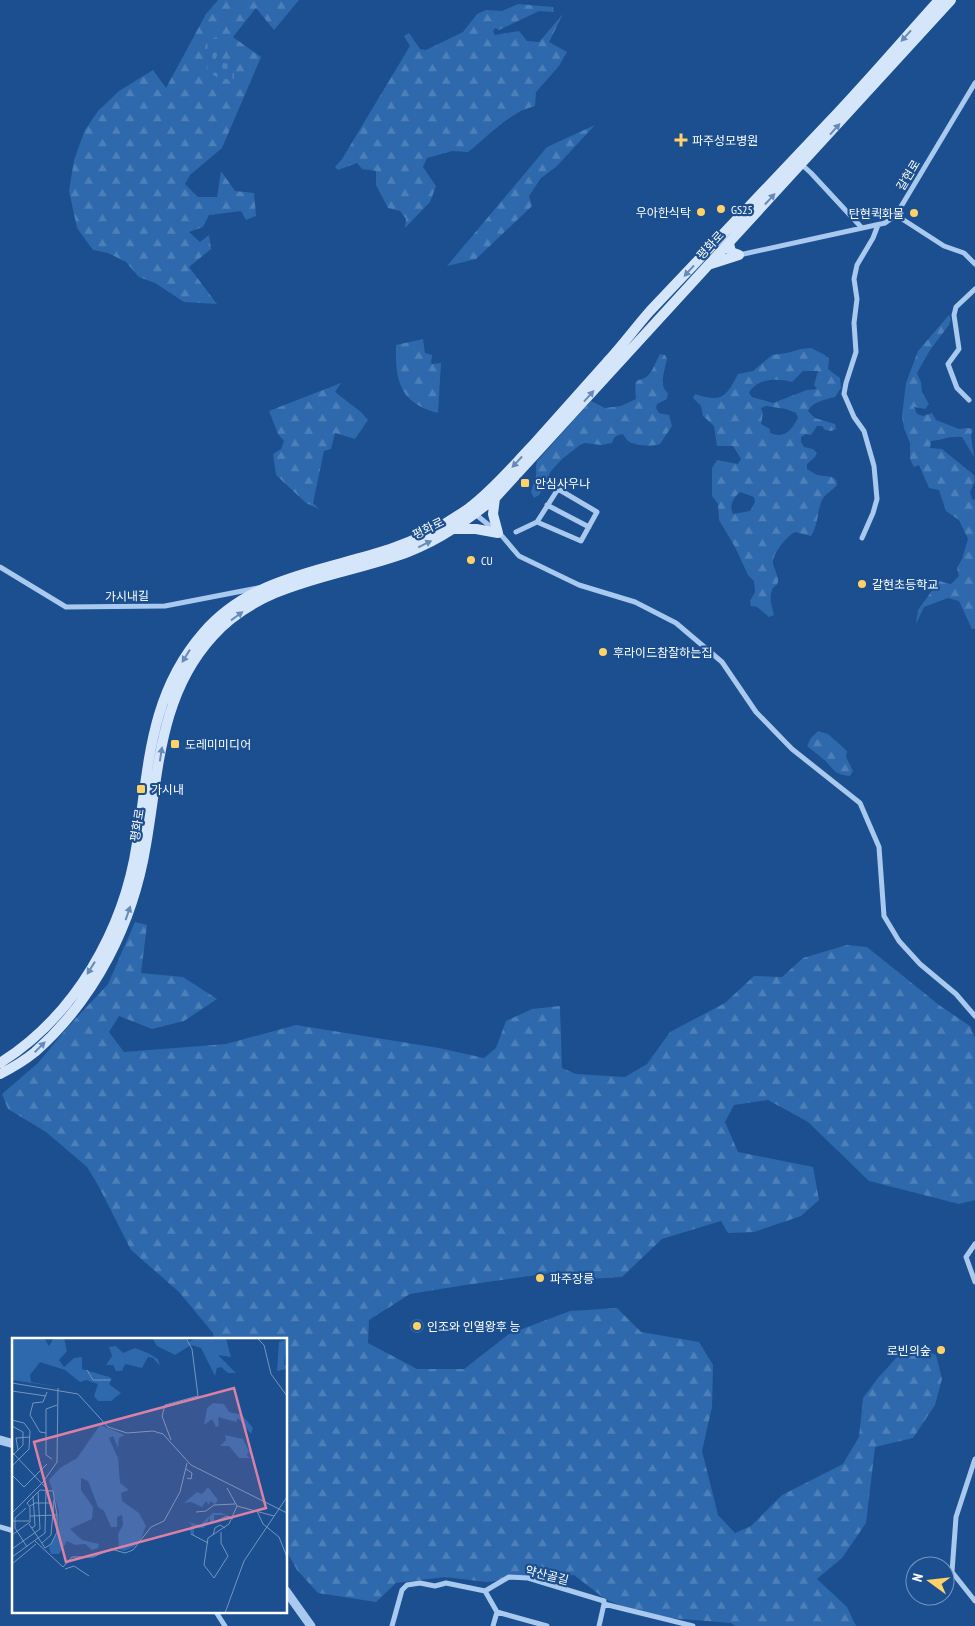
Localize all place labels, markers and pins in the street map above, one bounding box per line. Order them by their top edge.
marker: 파주성모병원 [674,133,688,147]
place label: 파주성모병원 [692,133,758,148]
place label: GS25 [731,202,753,217]
marker: GS25 [715,203,727,215]
place label: 우아한식탁 [636,205,691,220]
marker: 우아한식탁 [695,206,707,218]
place label: 탄현퀵화물 [849,206,904,221]
marker: 탄현퀵화물 [908,207,920,219]
place label: 안심사우나 [535,476,590,491]
marker: 안심사우나 [519,477,531,489]
place label: CU [481,553,493,568]
marker: CU [465,554,477,566]
place label: 갈현초등학교 [872,577,938,592]
marker: 갈현초등학교 [856,578,868,590]
place label: 후라이드참잘하는집 [613,645,712,660]
marker: 후라이드참잘하는집 [597,646,609,658]
place label: 도레미미디어 [185,737,251,752]
marker: 도레미미디어 [169,738,181,750]
place label: 가시내 [151,782,184,797]
marker: 가시내 [135,783,147,795]
place label: 파주장릉 [550,1271,594,1286]
marker: 파주장릉 [534,1272,546,1284]
place label: 인조와 인열왕후 능 [427,1319,520,1334]
marker: 인조와 인열왕후 능 [411,1320,423,1332]
place label: 로빈의숲 [887,1343,931,1358]
marker: 로빈의숲 [935,1344,947,1356]

